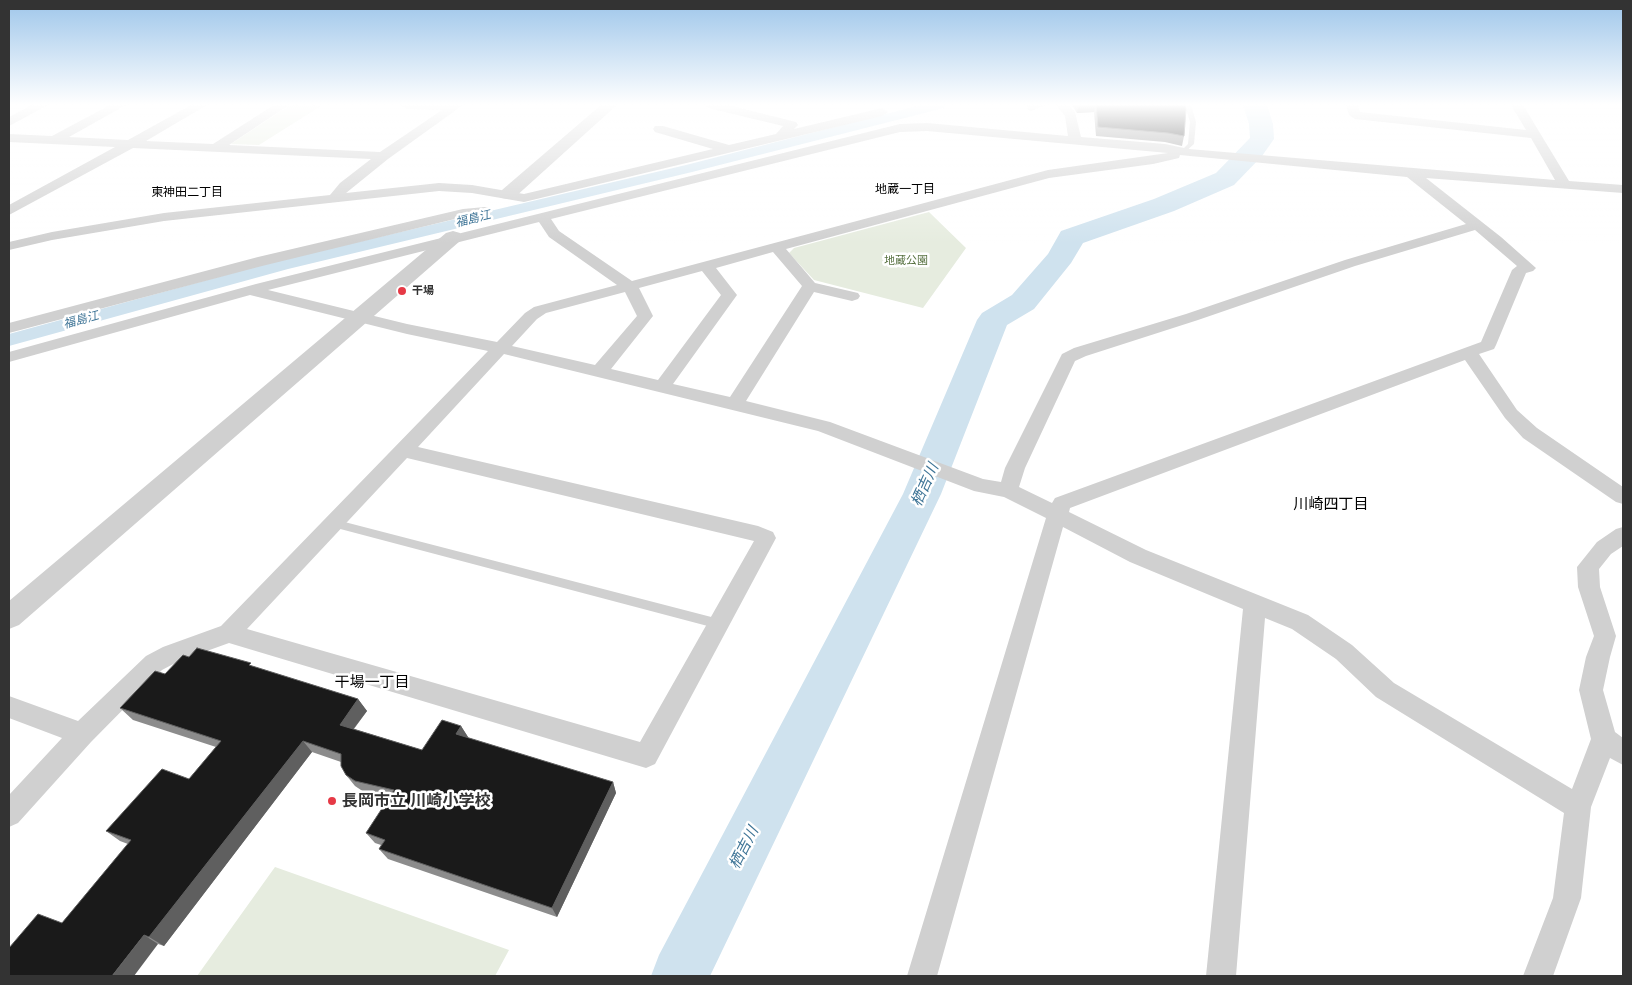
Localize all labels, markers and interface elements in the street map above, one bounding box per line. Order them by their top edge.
district label: 地蔵一丁目 [875,182,935,196]
district label: 東神田二丁目 [151,185,223,199]
water label: 福島江 [454,208,492,230]
park label: 地蔵公園 [884,254,928,268]
place label: 干場 [412,284,434,298]
marker: 干場 [396,285,408,297]
water label: 福島江 [62,308,100,332]
water label: 栖吉川 [908,461,942,509]
district label: 川崎四丁目 [1294,495,1368,513]
district label: 干場一丁目 [335,673,409,691]
place label: 長岡市立 川崎小学校 [342,791,490,811]
marker: 長岡市立 川崎小学校 [326,795,338,807]
water label: 栖吉川 [726,824,762,872]

